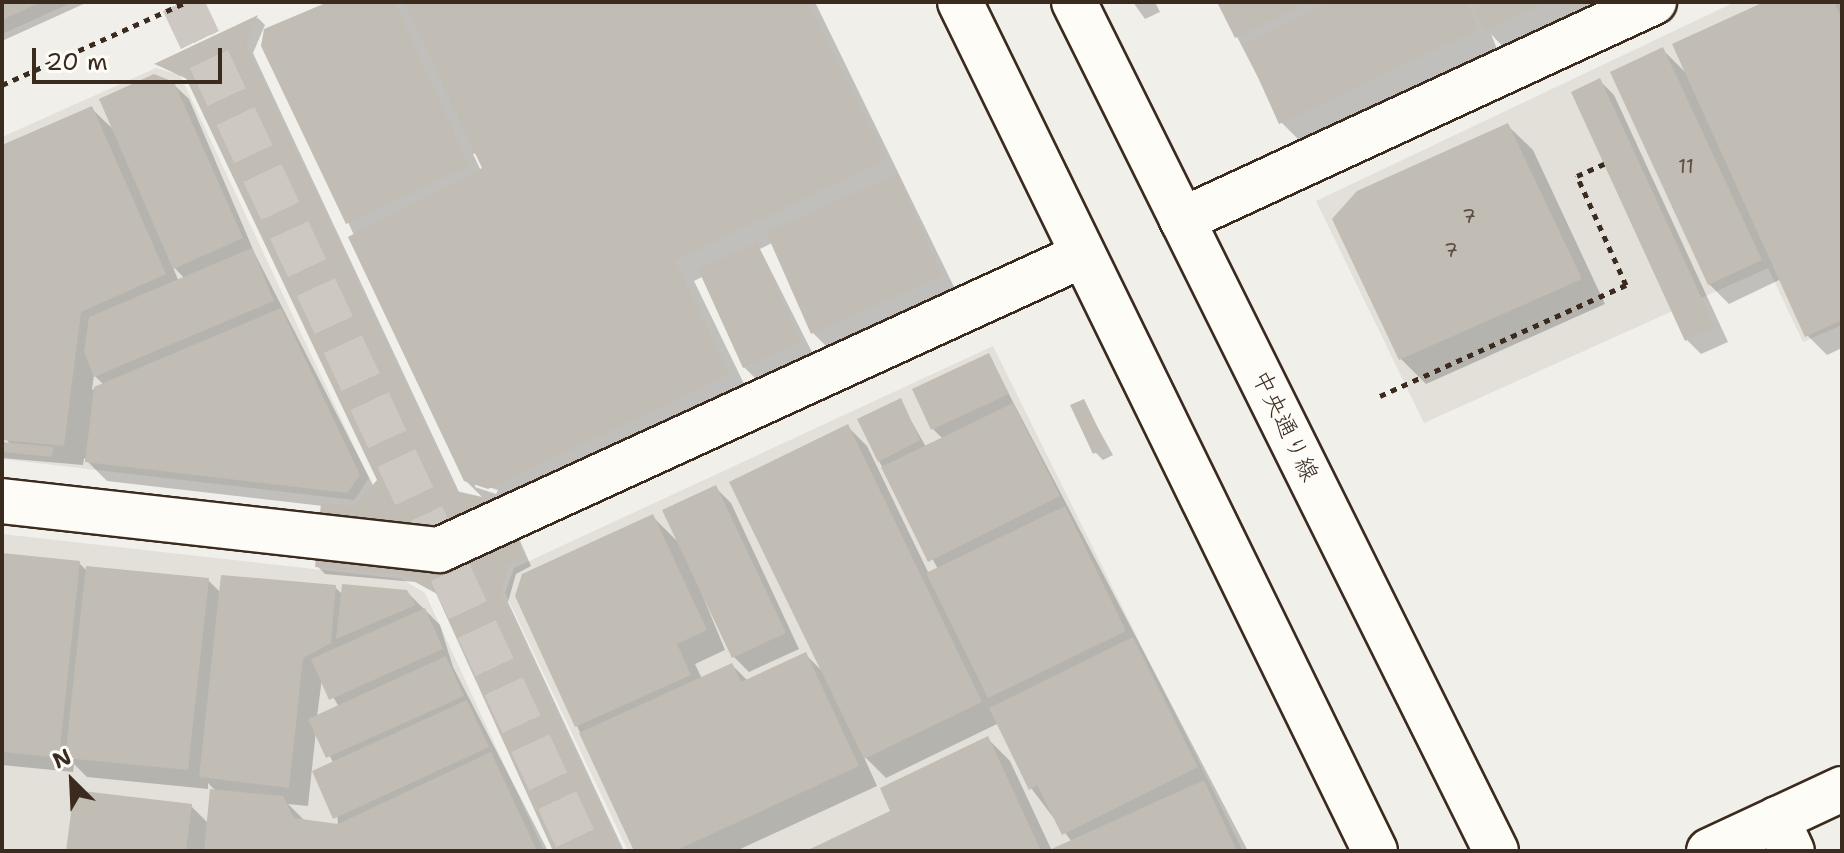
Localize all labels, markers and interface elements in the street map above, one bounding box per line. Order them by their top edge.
scale bar [36,32,226,82]
text: 20 m [46,46,108,78]
house number: 11 [1678,154,1694,178]
house number: 7 [1462,204,1476,228]
house number: 7 [1444,238,1458,262]
street label: 中央通り線 [1246,366,1324,486]
north arrow [32,741,112,821]
text: N [48,742,76,775]

